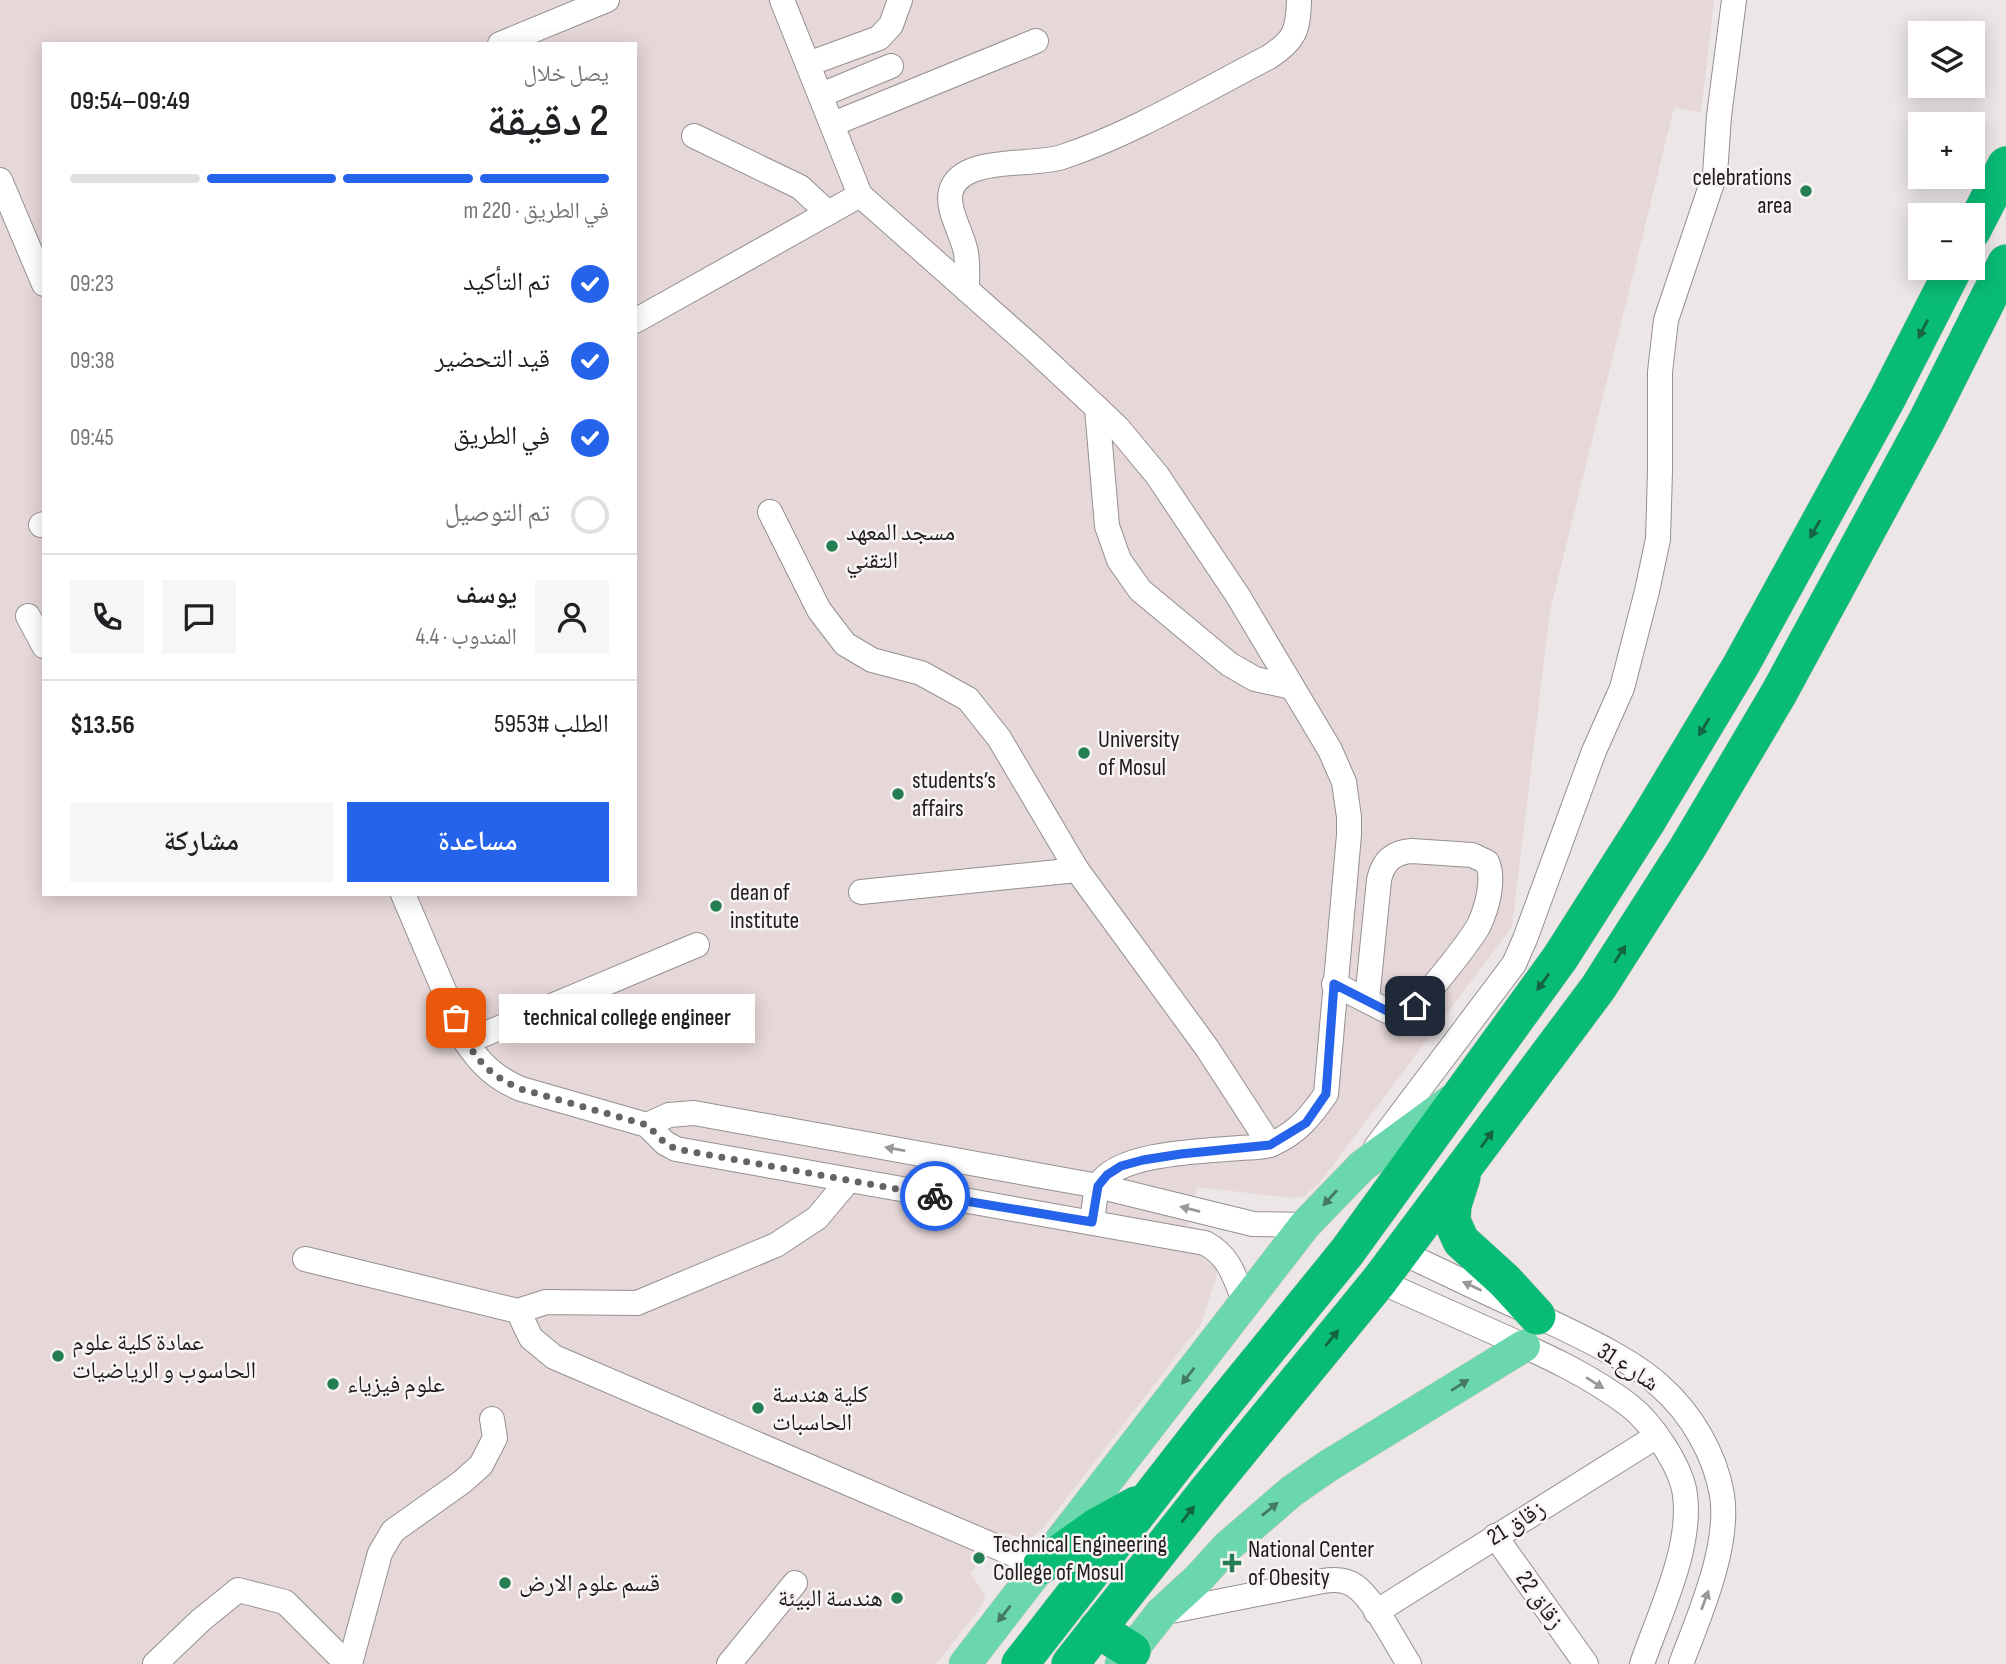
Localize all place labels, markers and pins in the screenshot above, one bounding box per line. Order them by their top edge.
place label: celebrations area [1692,163,1792,220]
marker: celebrations area [1798,183,1814,199]
place label: مسجد المعهد التقني [846,518,955,579]
marker: مسجد المعهد التقني [824,538,840,554]
place label: University of Mosul [1098,725,1180,782]
marker: University of Mosul [1076,745,1092,761]
place label: students’s affairs [912,766,996,823]
marker: students’s affairs [890,786,906,802]
place label: dean of institute [730,878,799,935]
marker: dean of institute [708,898,724,914]
pin [1385,976,1445,1036]
pin [426,988,486,1048]
callout: technical college engineer [498,993,754,1042]
place label: عمادة كلية علوم الحاسوب و الرياضيات [72,1328,256,1385]
marker: عمادة كلية علوم الحاسوب و الرياضيات [50,1348,66,1364]
place label: علوم فيزياء [347,1370,445,1400]
marker: علوم فيزياء [325,1376,341,1392]
place label: كلية هندسة الحاسبات [772,1380,868,1437]
marker: كلية هندسة الحاسبات [750,1400,766,1416]
place label: Technical Engineering College of Mosul [993,1530,1167,1587]
place label: National Center of Obesity [1248,1535,1374,1592]
marker: Technical Engineering College of Mosul [971,1550,987,1566]
marker: National Center of Obesity [1222,1553,1242,1573]
place label: قسم علوم الارض [519,1569,660,1599]
marker: قسم علوم الارض [497,1575,513,1591]
place label: هندسة البيئة [778,1584,883,1613]
marker: هندسة البيئة [889,1590,905,1606]

